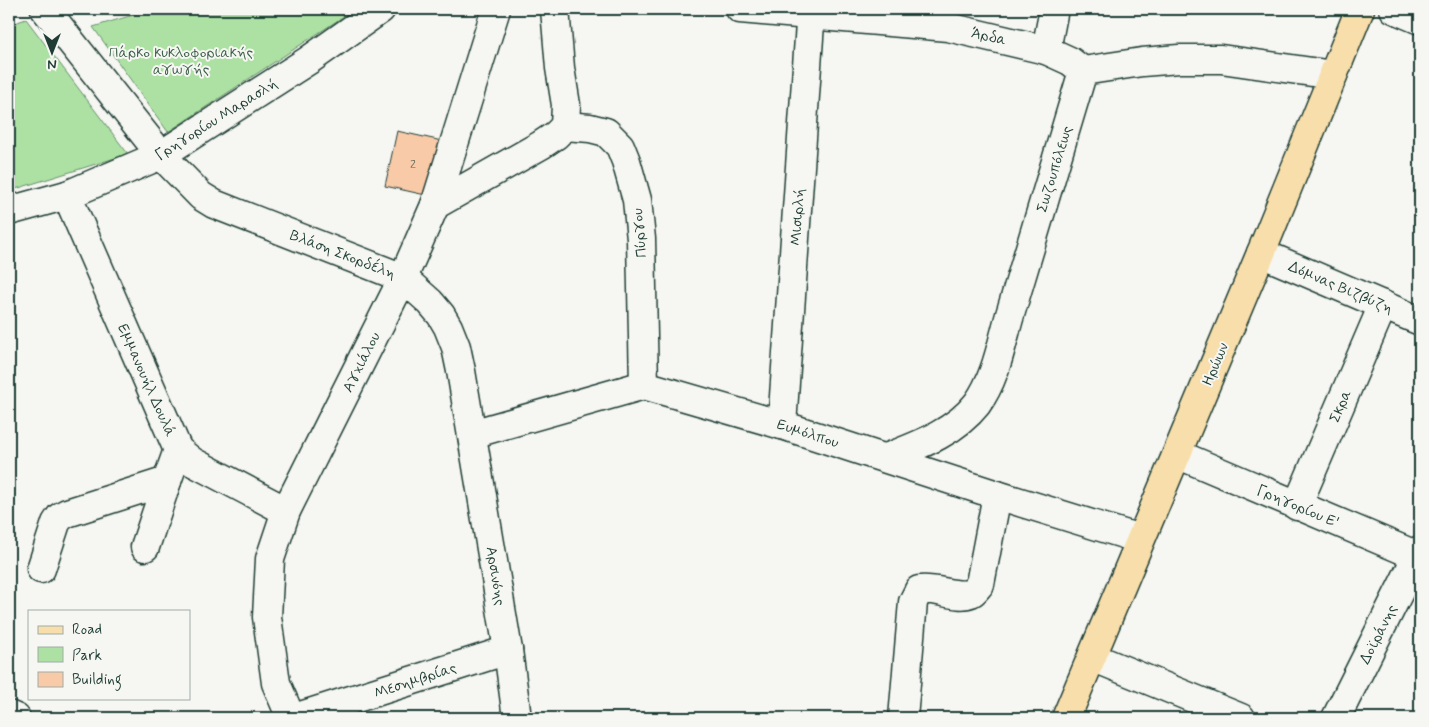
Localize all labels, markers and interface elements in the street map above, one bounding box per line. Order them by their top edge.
street label: Άρδα [969,23,1009,51]
north arrow [28,28,78,78]
park label: Πάρκο κυκλοφοριακής αγωγής [109,43,254,80]
text: N [47,55,57,73]
street label: Γρηγορίου Μαρασλή [151,74,282,166]
street label: Σωζουπόλεως [1032,123,1078,215]
house number: 2 [410,157,416,173]
street label: Μισιρλή [786,187,810,246]
street label: Πύργου [628,207,652,259]
street label: Βλάση Σκορδέλη [287,226,399,284]
street label: Δόμνας Βιζβύζη [1285,257,1396,319]
street label: Εμμανουήλ Δουλά [112,321,180,441]
street label: Αγχιάλου [338,329,386,396]
street label: Ηρώων [1198,339,1234,389]
street label: Σκρα [1325,386,1357,426]
street label: Ευμόλπου [774,415,841,453]
street label: Γρηγορίου Ε' [1253,481,1342,533]
street label: Αρσινόης [480,545,510,608]
street label: Δοϊράνης [1355,601,1403,668]
legend [28,610,190,700]
text: Road [72,620,102,640]
text: Park [72,646,102,666]
street label: Μεσημβρίας [372,658,459,704]
text: Building [72,670,122,691]

